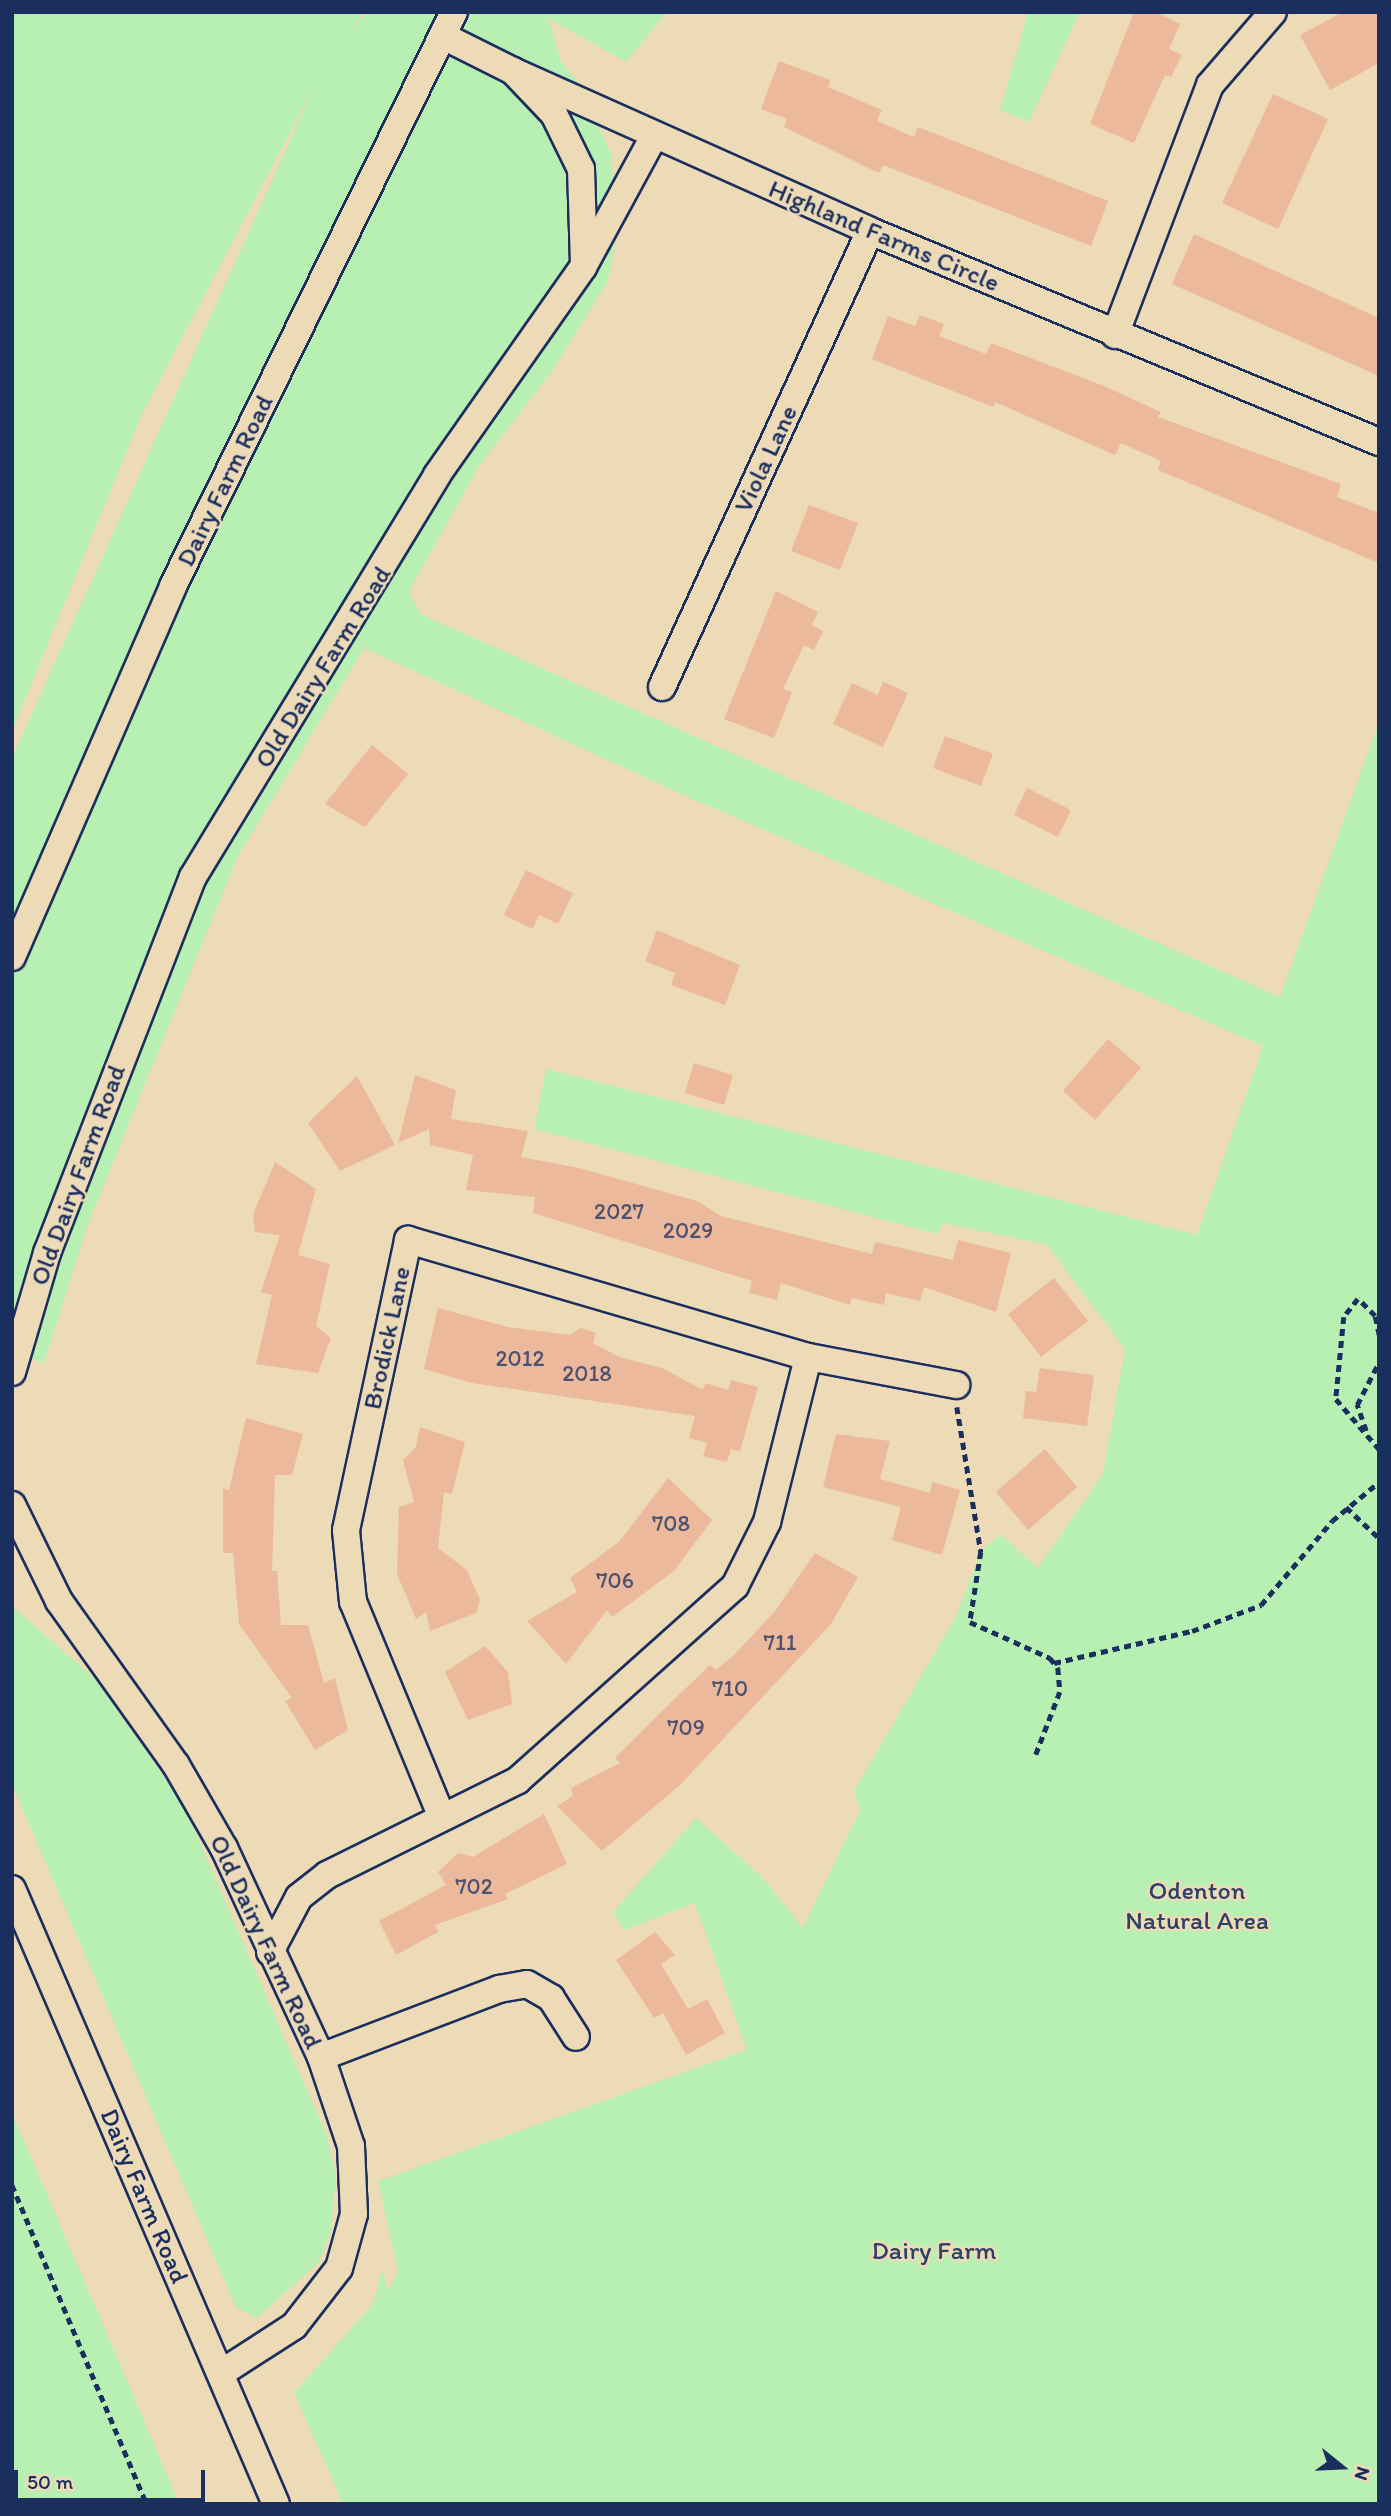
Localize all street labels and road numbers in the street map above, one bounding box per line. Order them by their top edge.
street label: Highland Farms Circle [765,174,1003,298]
street label: Dairy Farm Road [170,391,280,571]
street label: Viola Lane [727,400,805,518]
street label: Old Dairy Farm Road [249,561,397,773]
street label: Old Dairy Farm Road [24,1061,132,1289]
street label: Brodick Lane [357,1263,417,1413]
street label: Old Dairy Farm Road [203,1831,329,2053]
street label: Dairy Farm Road [94,2105,194,2287]

